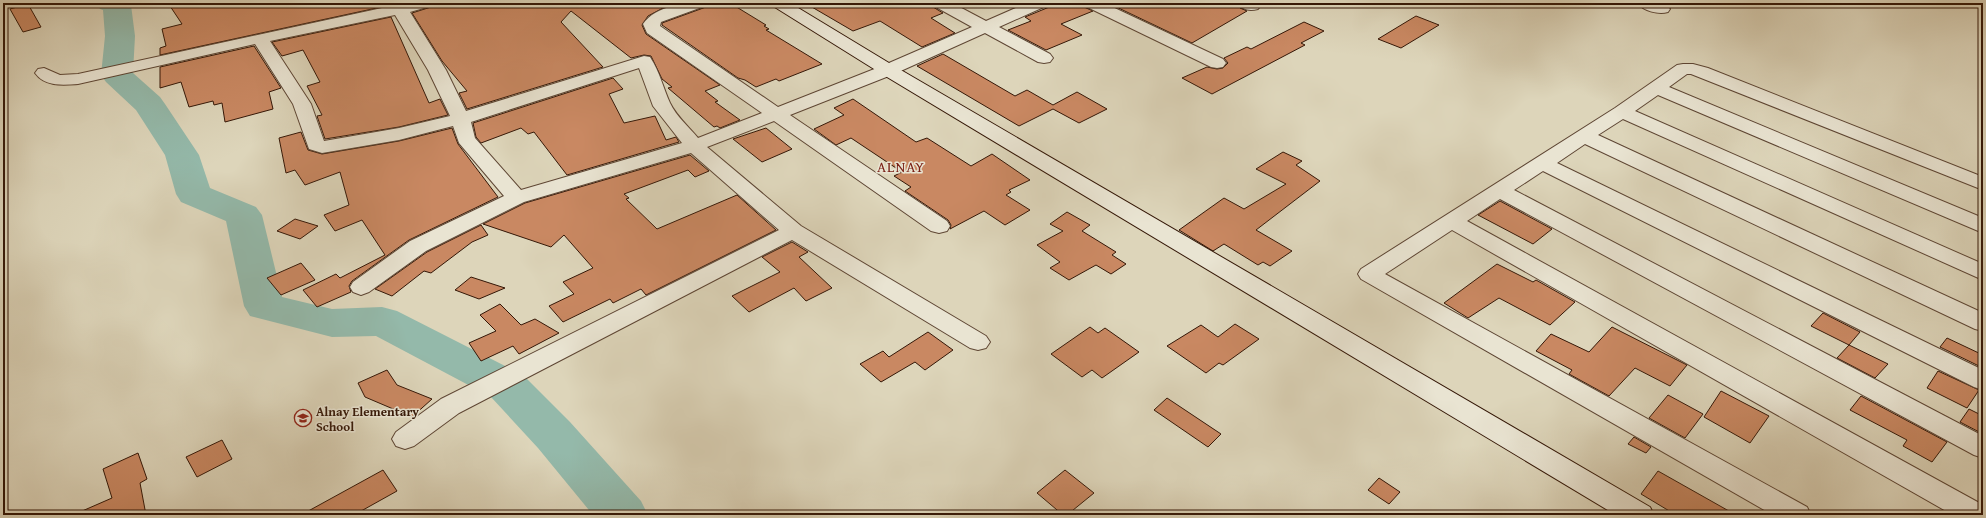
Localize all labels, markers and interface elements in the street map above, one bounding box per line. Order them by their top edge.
district label: ALNAY [877,156,925,177]
place label: Alnay Elementary School [316,402,419,436]
school or university icon: Alnay Elementary School [293,408,313,428]

